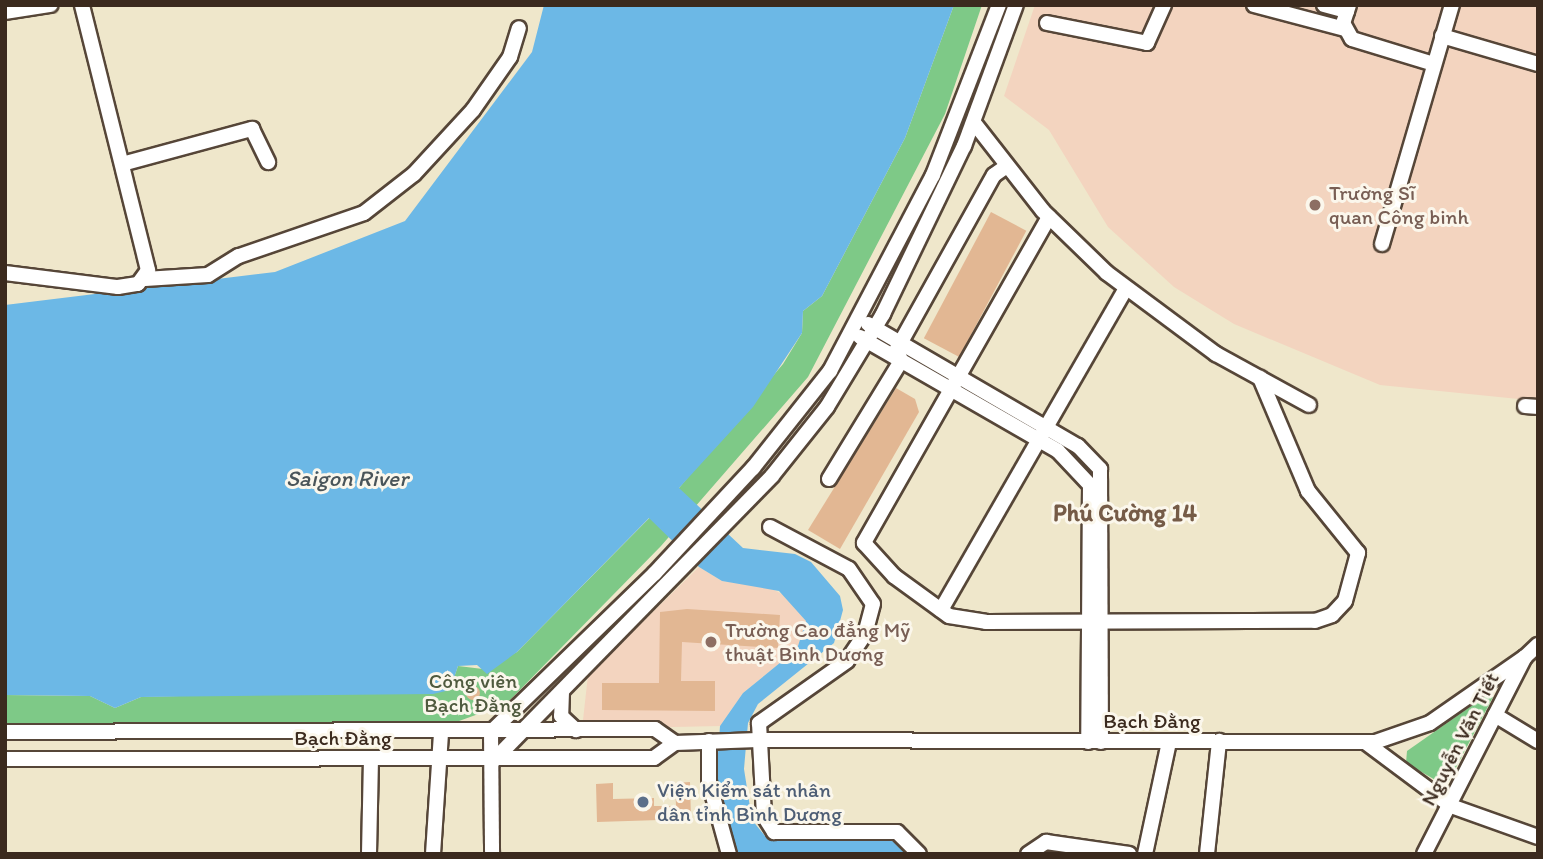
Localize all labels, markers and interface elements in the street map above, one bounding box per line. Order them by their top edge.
place label: Trường Sĩ quan Công binh [1329,180,1468,230]
marker: Trường Sĩ quan Công binh [1307,197,1323,213]
water label: Saigon River [286,464,408,492]
district label: Phú Cường 14 [1053,499,1197,527]
place label: Trường Cao đẳng Mỹ thuật Bình Dương [725,617,910,667]
marker: Trường Cao đẳng Mỹ thuật Bình Dương [703,634,719,650]
park label: Công viên Bạch Đằng [424,668,522,718]
street label: Nguyễn Văn Tiết [1415,668,1505,810]
street label: Bạch Đằng [1103,708,1201,734]
street label: Bạch Đằng [294,725,392,751]
place label: Viện Kiểm sát nhân dân tỉnh Bình Dương [657,777,842,827]
marker: Viện Kiểm sát nhân dân tỉnh Bình Dương [635,794,651,810]

